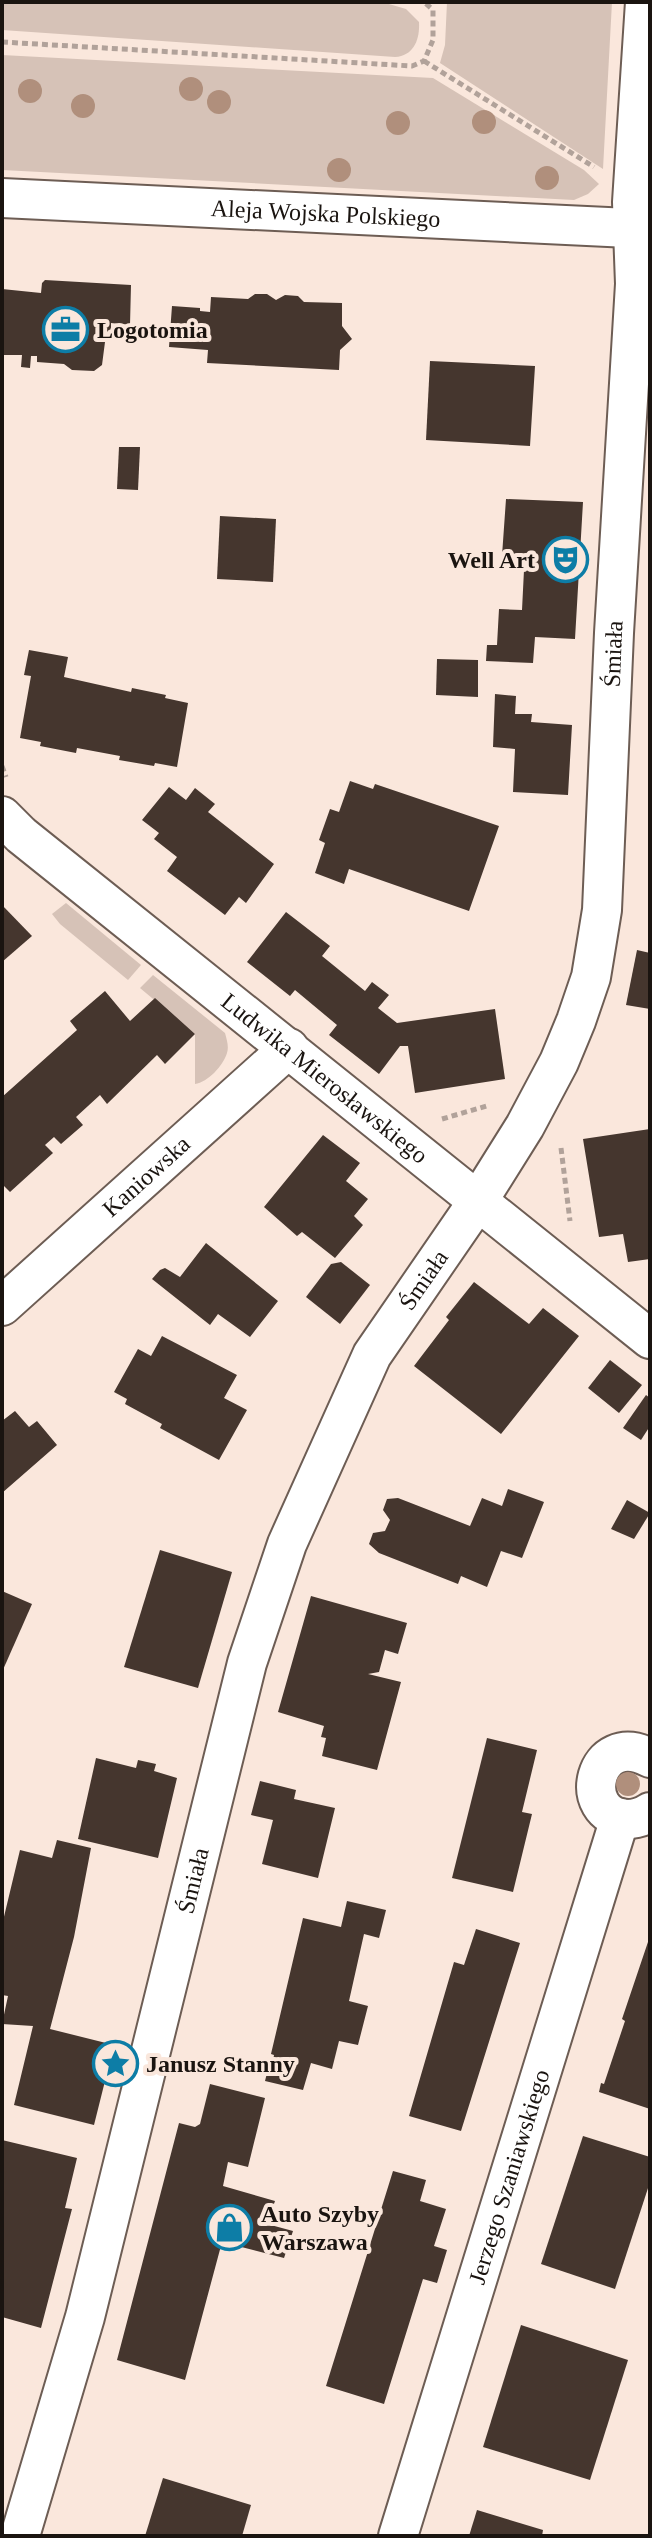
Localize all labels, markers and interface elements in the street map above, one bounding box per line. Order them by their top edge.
street label: Aleja Wojska Polskiego [210,195,441,232]
office icon: Logotomia [42,306,90,354]
place label: Logotomia [97,317,208,343]
theatre icon: Well Art [542,536,590,584]
place label: Well Art [448,547,535,573]
street label: Śmiała [599,620,628,688]
street label: Ludwika Mierosławskiego [216,988,433,1169]
street label: Kaniowska [97,1130,195,1222]
street label: Śmiała [394,1245,453,1315]
street label: Śmiała [172,1845,214,1916]
place icon: Janusz Stanny [91,2040,139,2088]
place label: Janusz Stanny [146,2051,295,2077]
street label: Jerzego Szaniawskiego [464,2066,554,2287]
place label: Auto Szyby Warszawa [261,2201,379,2255]
shop icon: Auto Szyby Warszawa [206,2204,254,2252]

